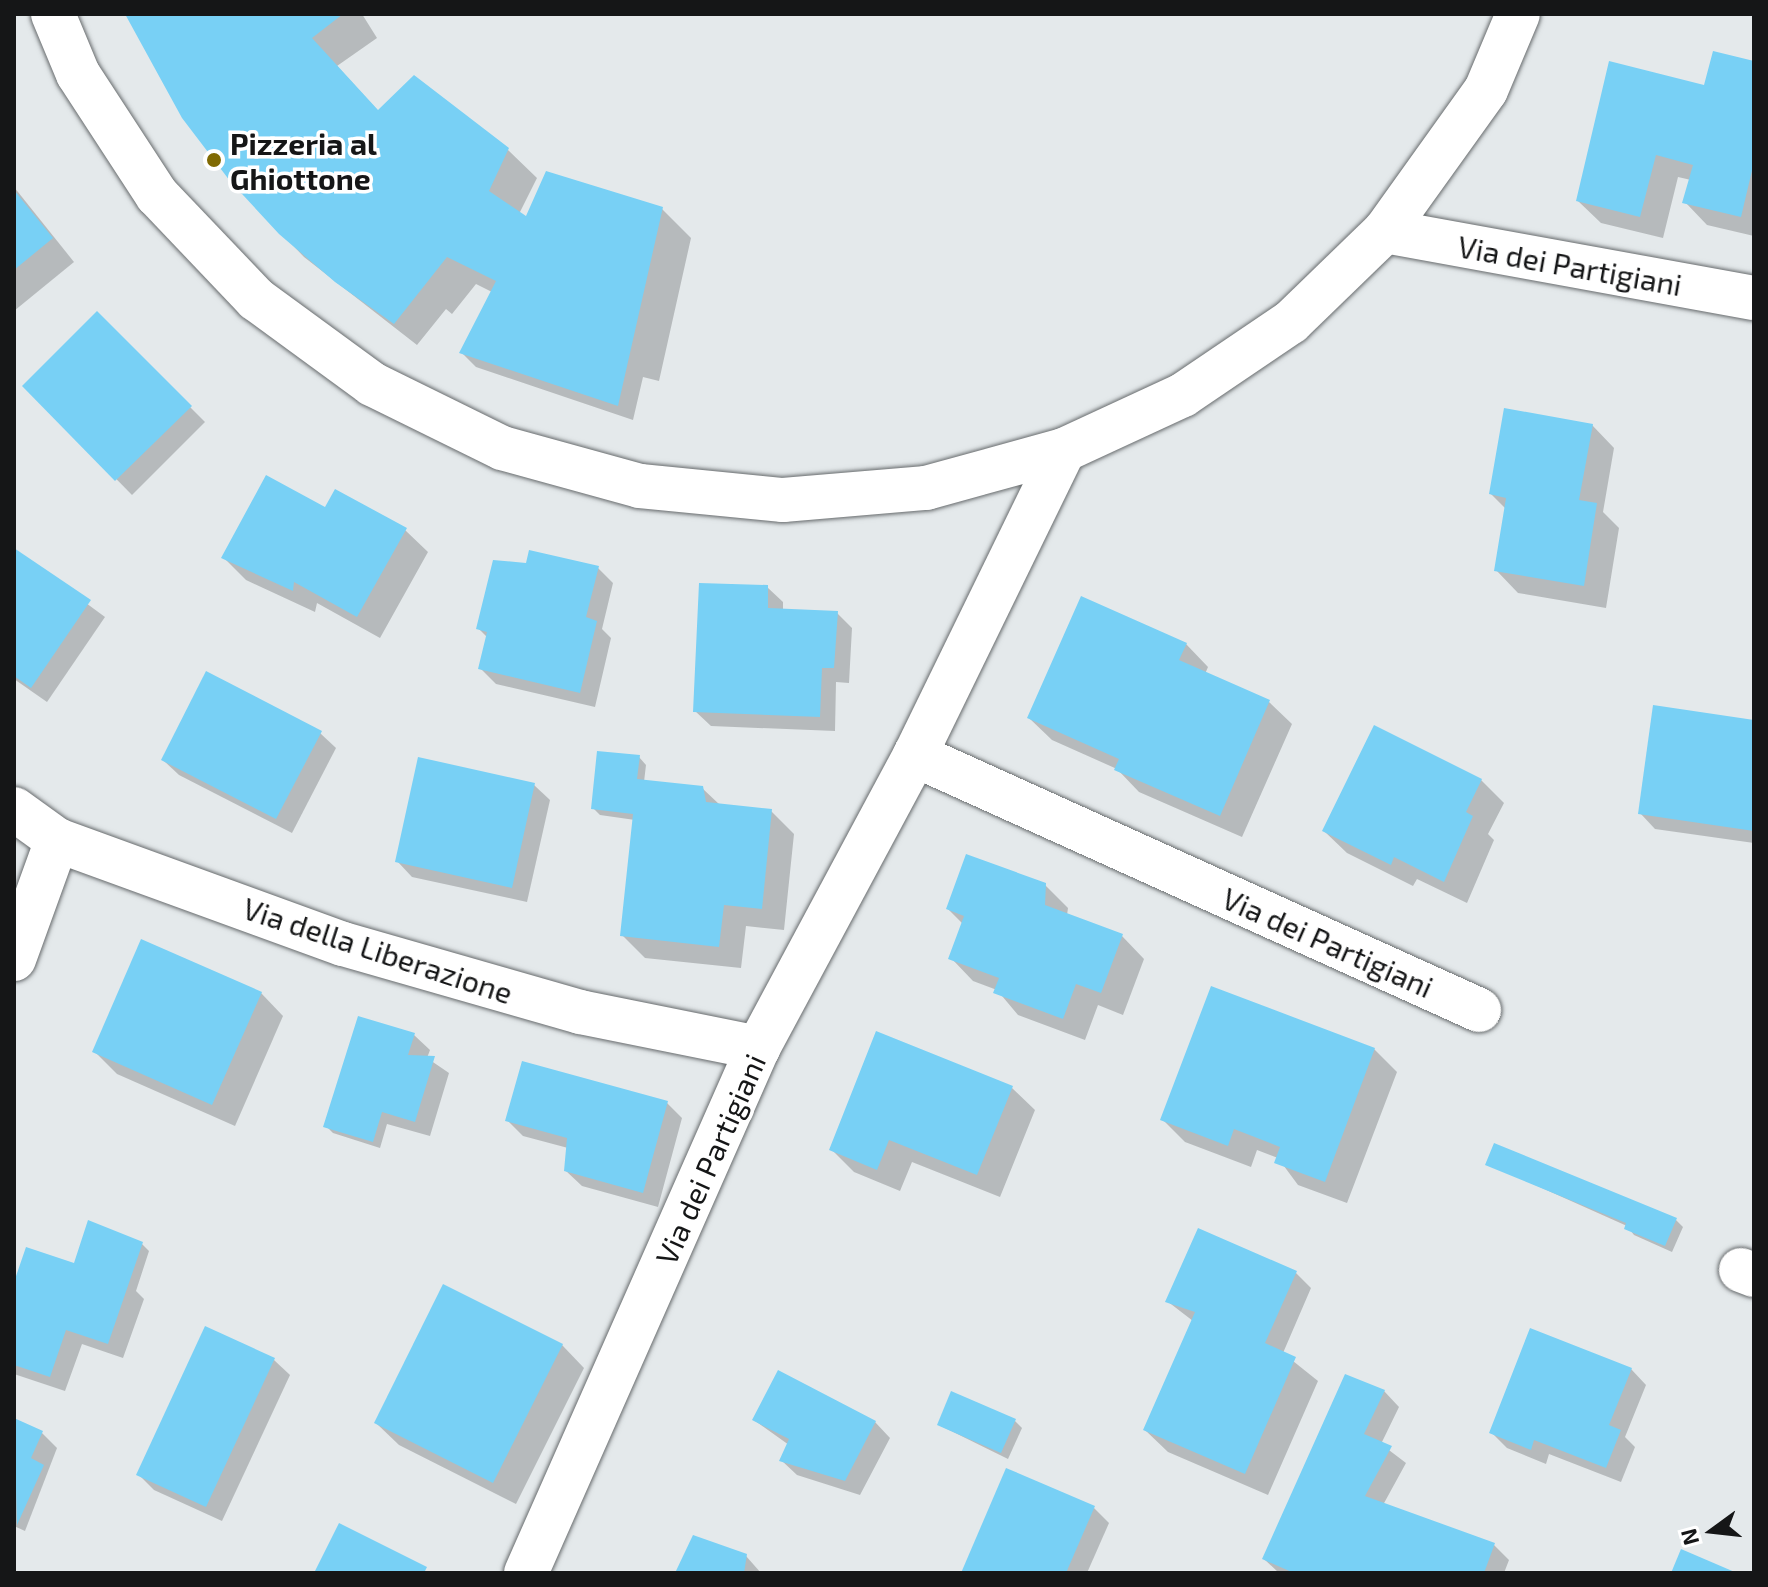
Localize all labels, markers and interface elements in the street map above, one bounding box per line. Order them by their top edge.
place label: Pizzeria al Ghiottone [230,125,377,196]
marker: Pizzeria al Ghiottone [205,151,223,169]
street label: Via dei Partigiani [1455,228,1685,302]
street label: Via dei Partigiani [1217,879,1439,1005]
street label: Via della Liberazione [239,889,517,1011]
street label: Via dei Partigiani [647,1048,773,1270]
north arrow [1672,1491,1752,1571]
text: N [1674,1526,1703,1548]

